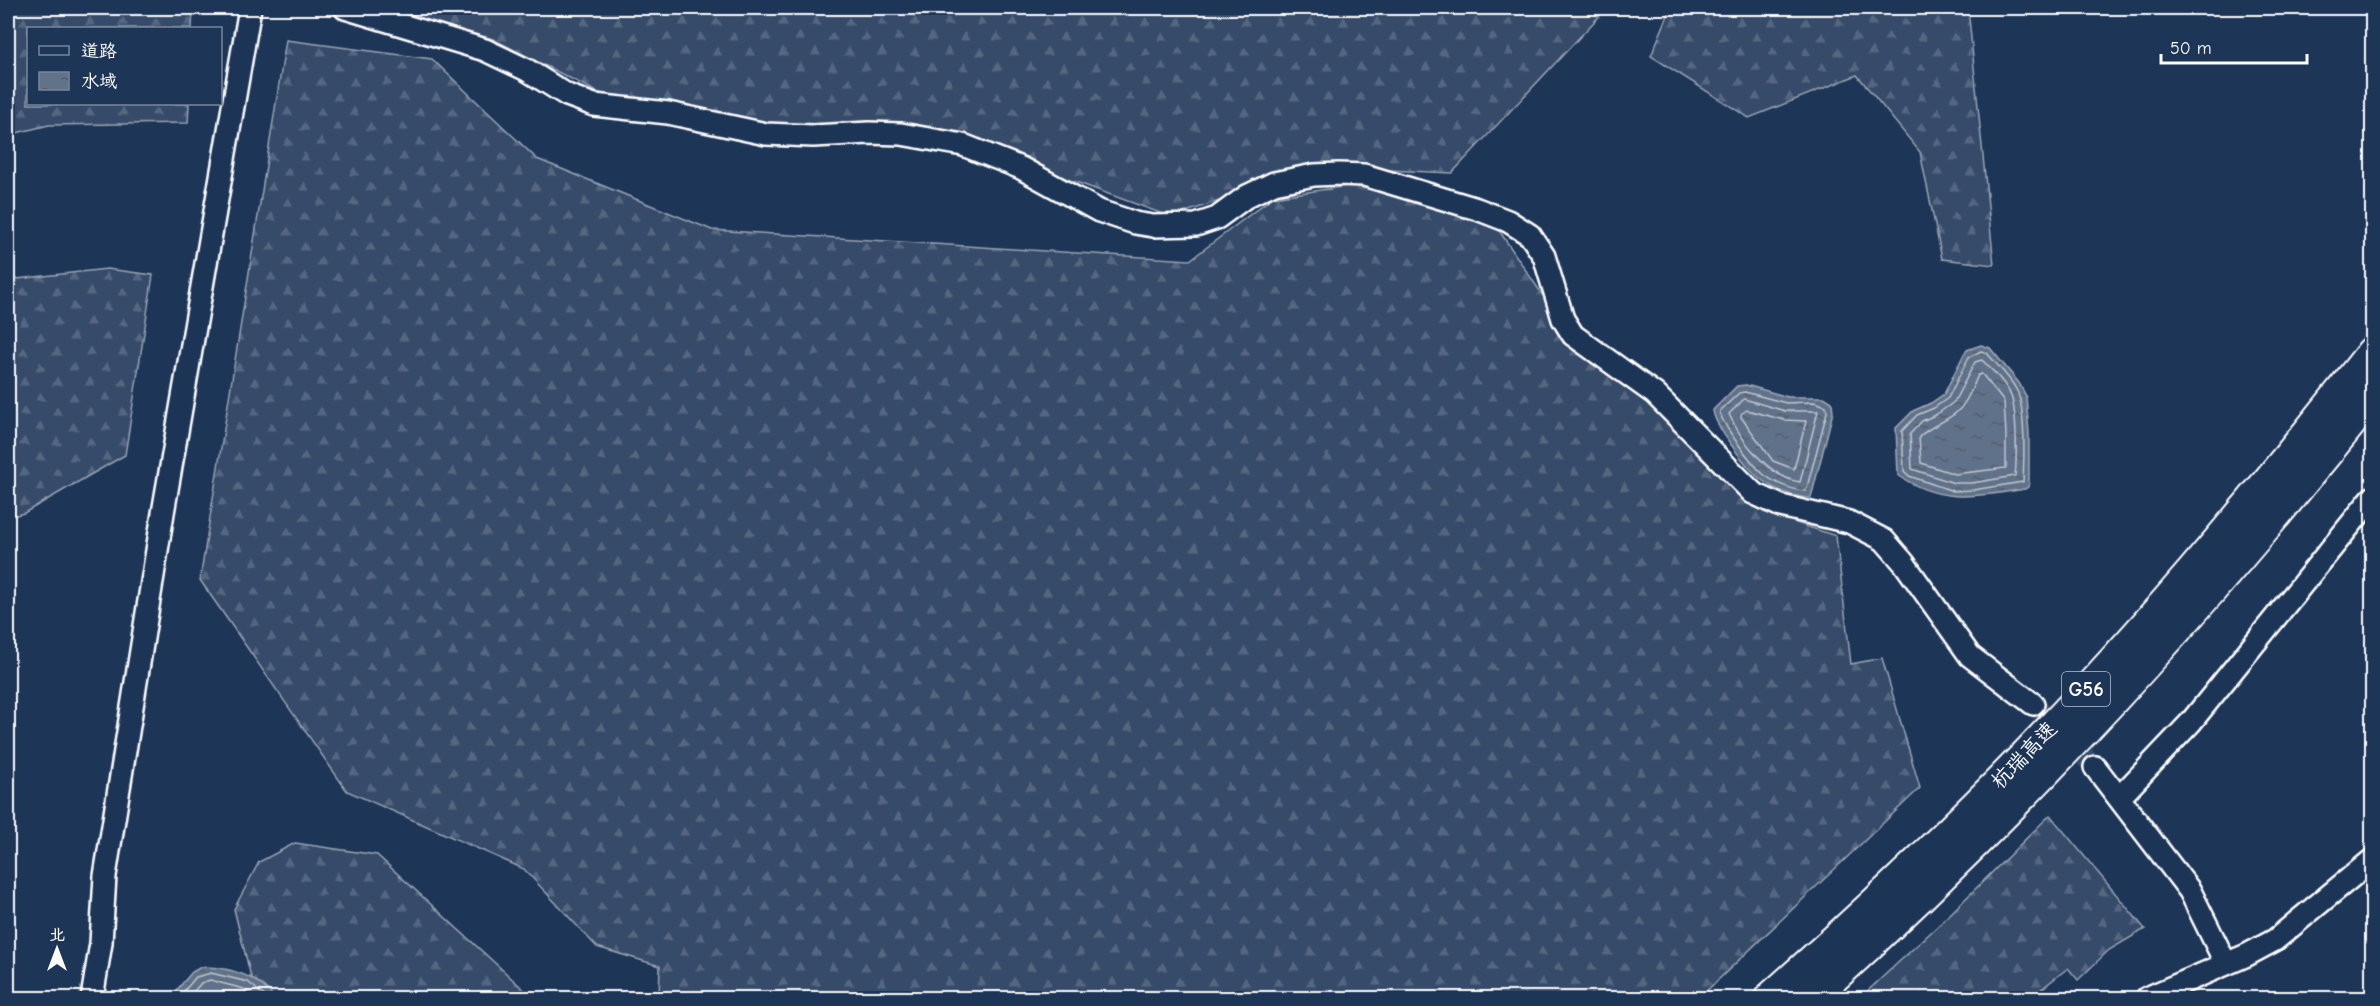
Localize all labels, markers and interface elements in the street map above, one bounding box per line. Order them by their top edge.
legend [27,27,222,105]
scale bar [2161,27,2306,65]
text: 50 m [2170,38,2212,59]
text: 道路 [81,41,117,62]
text: 水域 [81,71,117,92]
road number: G56 [2062,672,2110,706]
street label: 杭瑞高速 [1986,716,2062,794]
north arrow [27,919,87,979]
text: 北 [49,926,65,944]

